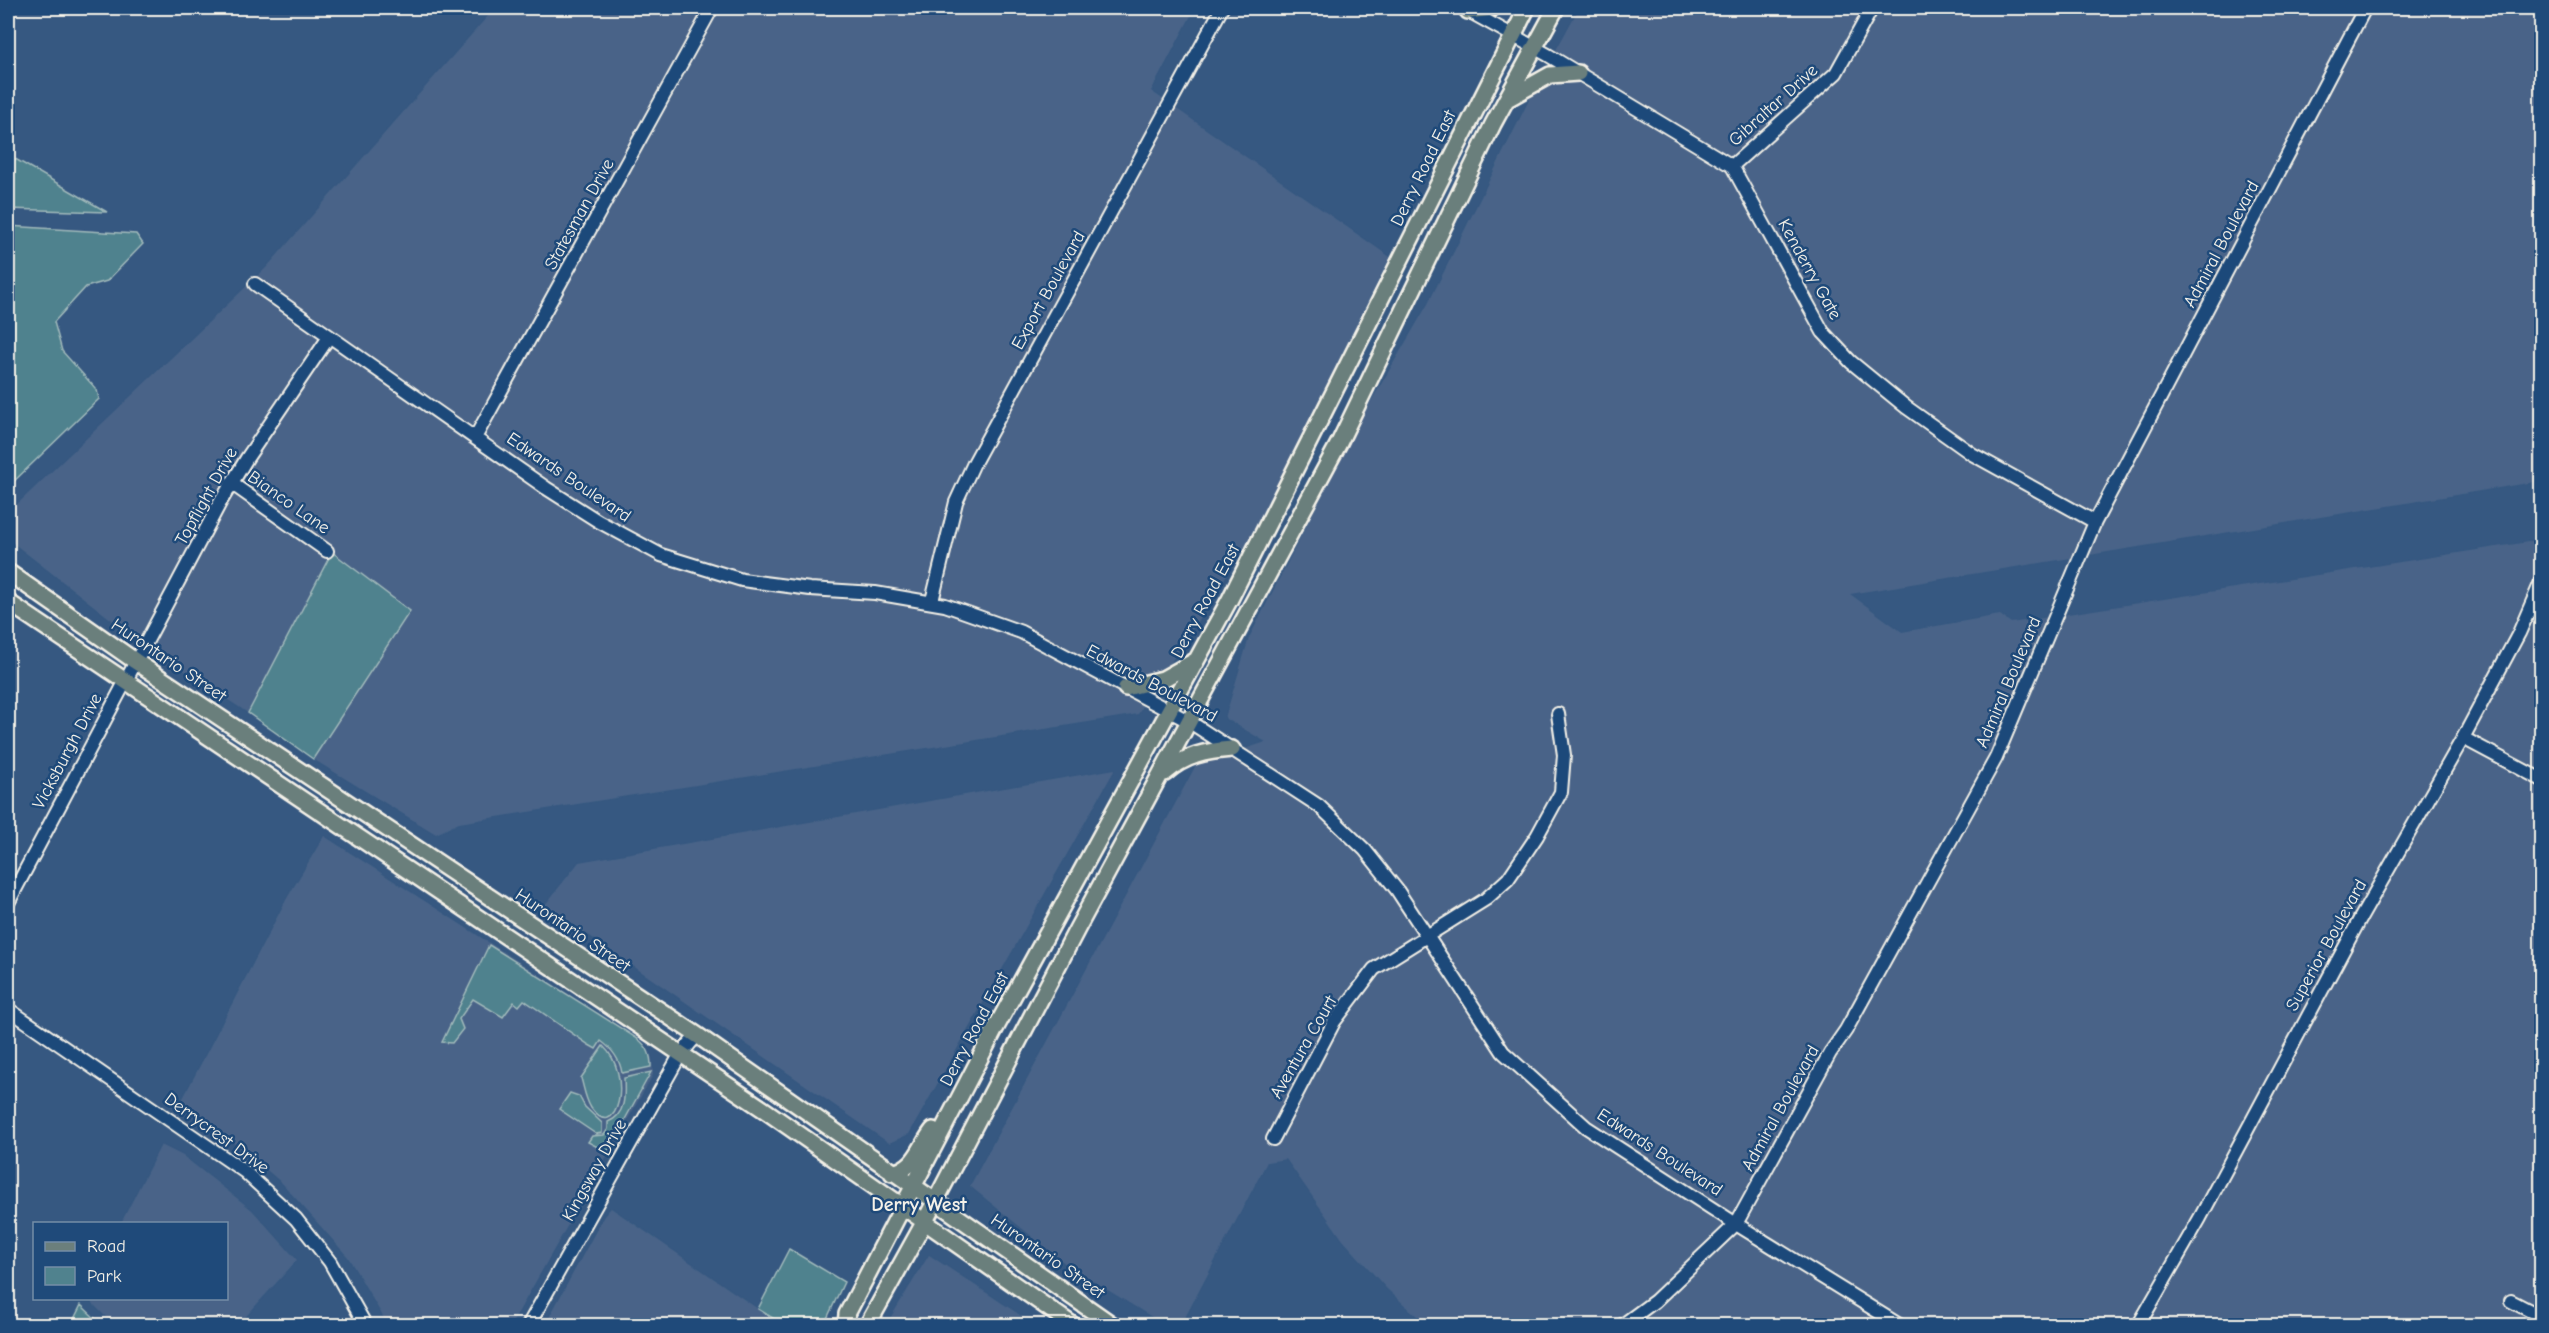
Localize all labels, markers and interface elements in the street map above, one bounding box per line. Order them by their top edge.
street label: Gibraltar Drive [1725,60,1822,151]
street label: Derry Road East [1386,106,1461,230]
street label: Statesman Drive [540,155,619,273]
street label: Admiral Boulevard [2179,177,2264,311]
street label: Kenderry Gate [1773,215,1846,323]
street label: Export Boulevard [1007,227,1090,353]
street label: Edwards Boulevard [503,428,635,527]
street label: Topflight Drive [171,444,242,549]
street label: Bianco Lane [244,466,334,538]
street label: Derry Road East [1167,540,1245,662]
street label: Admiral Boulevard [1971,613,2046,751]
street label: Hurontario Street [107,614,231,707]
street label: Edwards Boulevard [1083,640,1221,727]
street label: Vicksburgh Drive [28,690,107,813]
street label: Superior Boulevard [2282,876,2371,1015]
street label: Hurontario Street [511,884,635,977]
street label: Derry Road East [936,968,1014,1090]
street label: Aventura Court [1266,991,1342,1102]
street label: Admiral Boulevard [1737,1042,1824,1175]
street label: Derrycrest Drive [160,1088,273,1178]
street label: Edwards Boulevard [1593,1104,1726,1201]
street label: Kingsway Drive [558,1115,631,1225]
district label: Derry West [871,1193,967,1216]
street label: Hurontario Street [987,1209,1109,1304]
legend [33,1222,228,1300]
text: Road [87,1236,126,1257]
text: Park [87,1266,122,1287]

